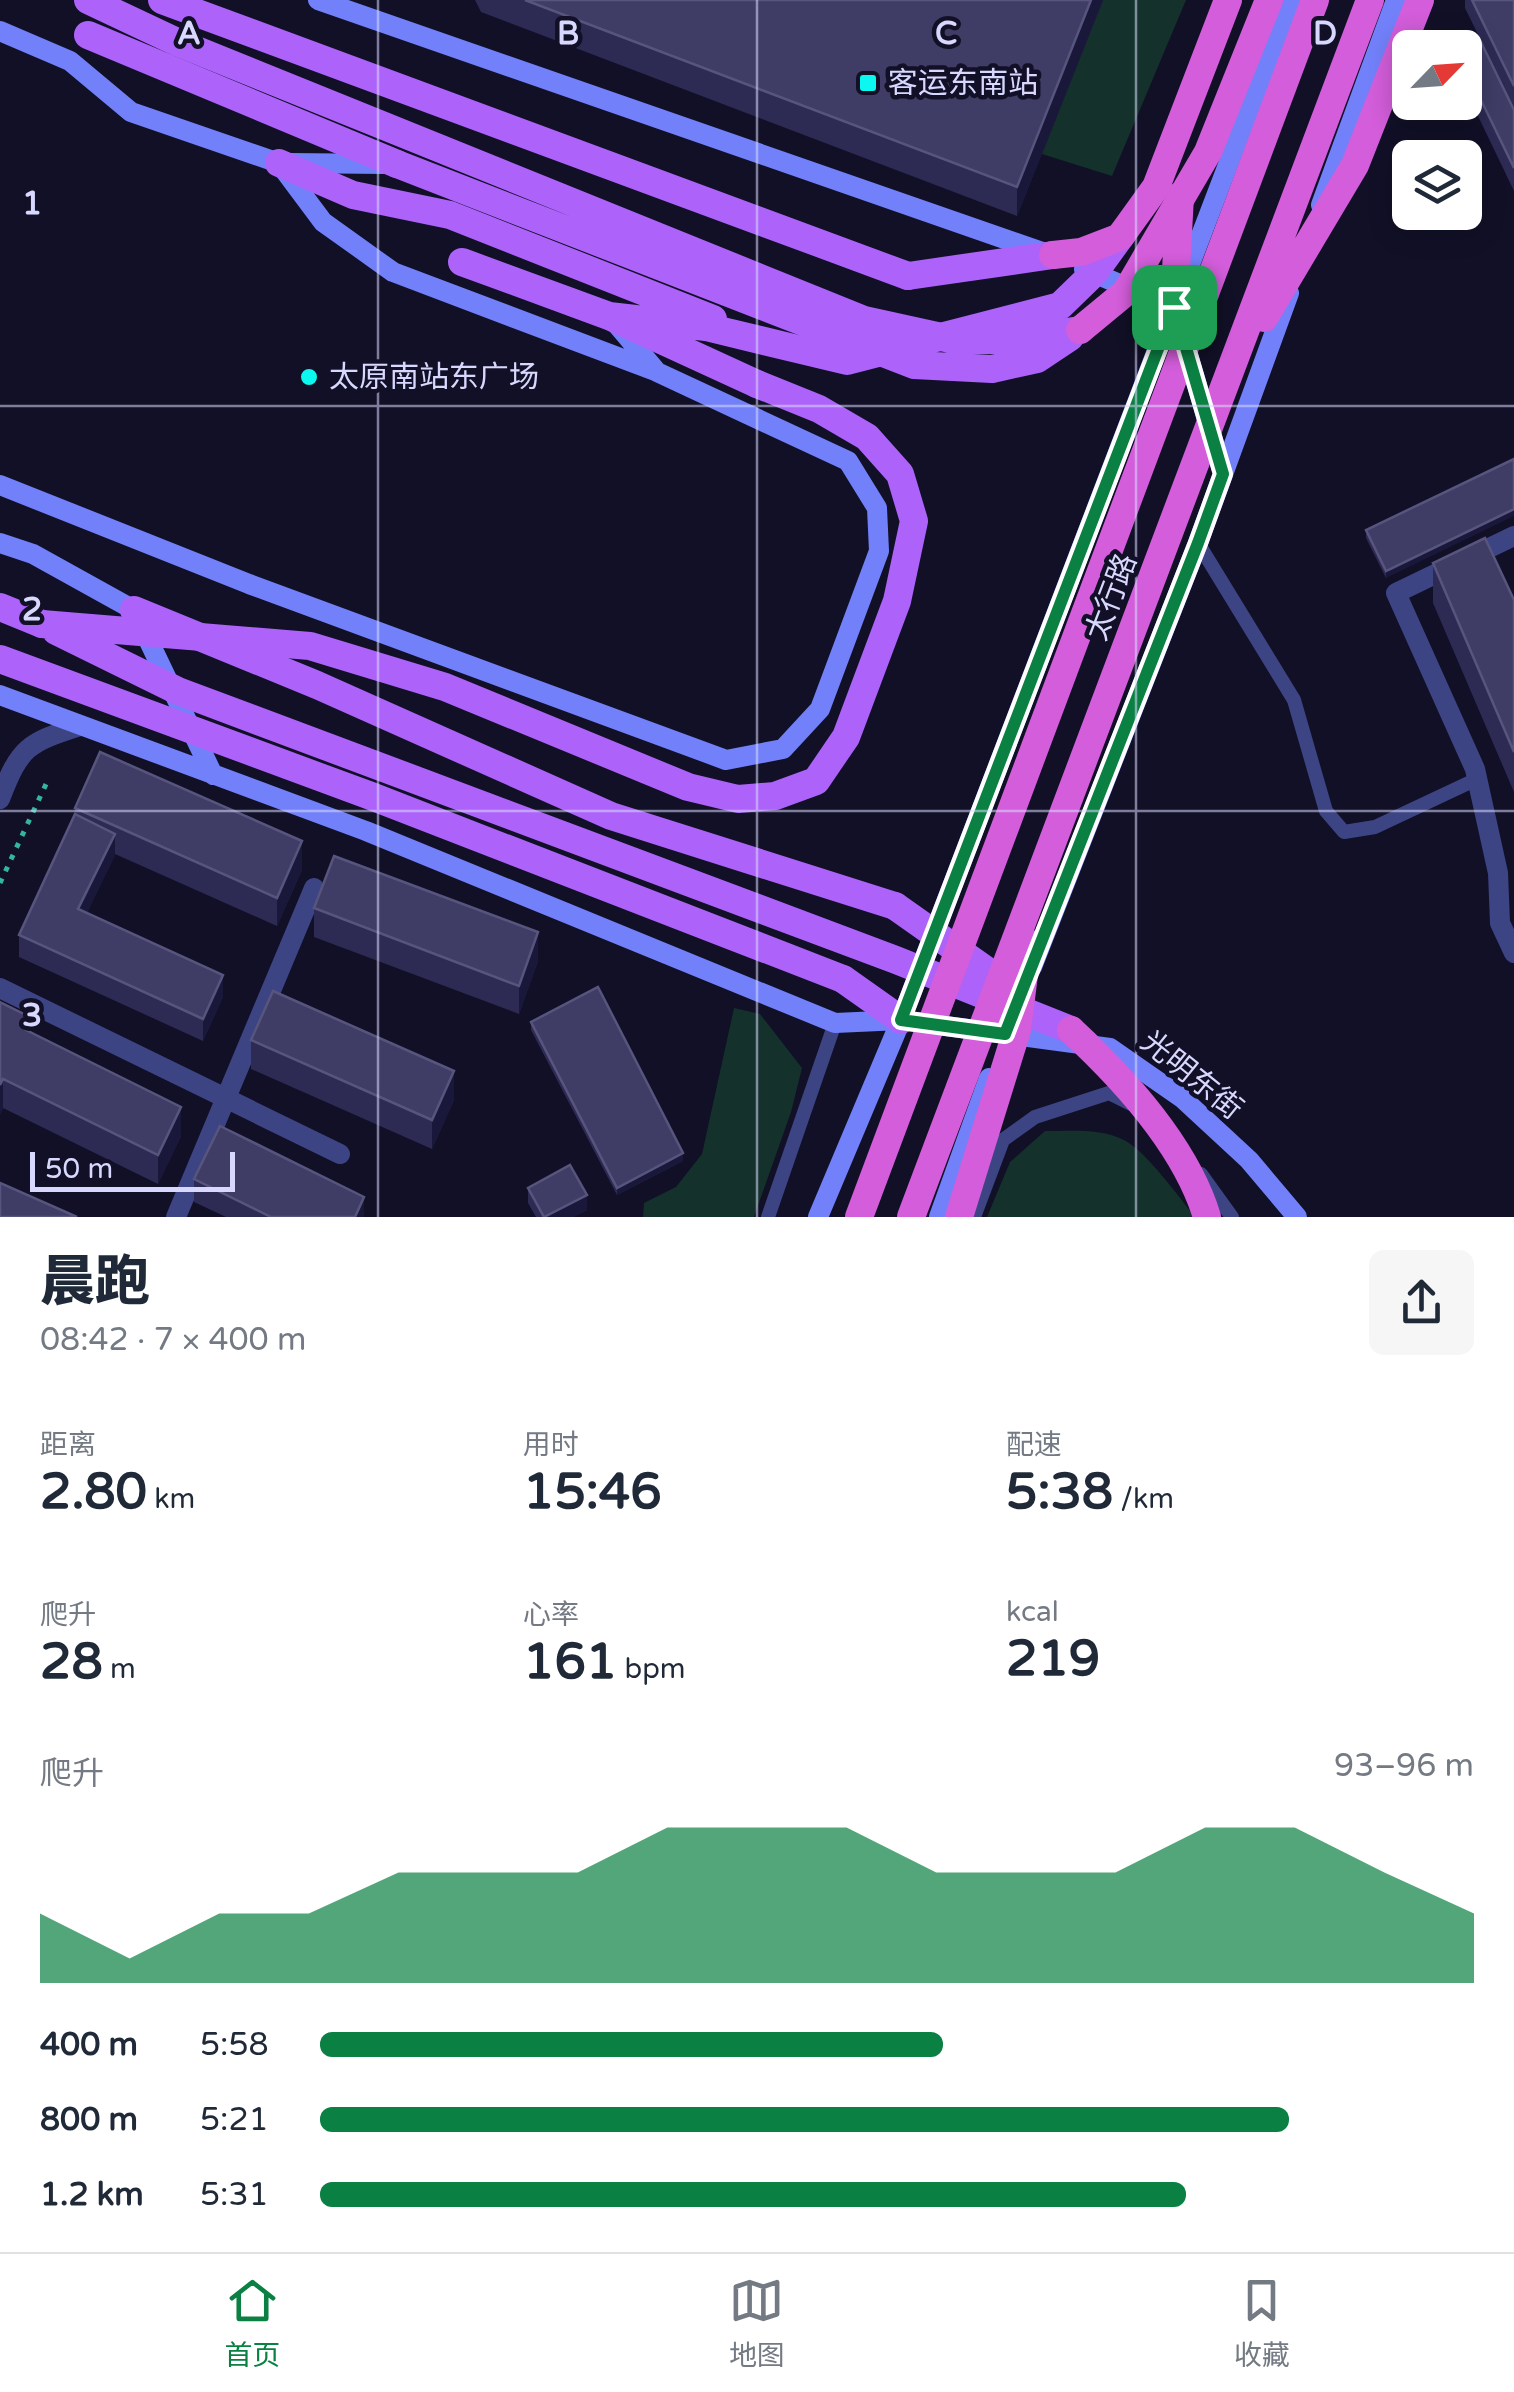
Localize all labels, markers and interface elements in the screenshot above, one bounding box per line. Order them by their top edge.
text: A [177,15,201,53]
text: B [557,15,579,53]
text: C [935,15,957,53]
text: D [1313,15,1337,53]
north arrow [1392,30,1482,120]
map controls [1392,30,1482,230]
place label: 客运东南站 [888,65,1038,102]
marker: 客运东南站 [857,72,879,94]
button: layers [1392,140,1482,230]
text: 1 [22,185,42,223]
pin [1132,265,1217,350]
icon: arrive [1147,280,1202,335]
place label: 太原南站东广场 [329,359,539,396]
marker: 太原南站东广场 [298,366,320,388]
street label: 太行路 [1078,549,1145,646]
text: 2 [22,591,42,629]
text: 3 [22,997,42,1035]
street label: 光明东街 [1133,1023,1250,1128]
scale bar [30,1147,235,1192]
text: 50 m [45,1152,113,1186]
text: 晨跑 [40,1250,150,1316]
button: share [1369,1250,1474,1355]
text: 08:42 · 7 × 400 m [40,1321,306,1359]
text: 距离 [40,1428,96,1462]
text: 用时 [523,1428,579,1462]
text: 配速 [1006,1428,1062,1462]
text: 2.80 [40,1462,147,1522]
text: 15:46 [523,1462,662,1522]
text: 5:38 [1006,1462,1113,1522]
text: km [147,1482,195,1516]
text: /km [1113,1482,1174,1516]
text: kcal [1006,1595,1059,1629]
text: 爬升 [40,1598,96,1632]
text: 心率 [523,1598,579,1632]
text: 219 [1006,1629,1100,1689]
text: 28 [40,1632,103,1692]
text: 161 [523,1632,617,1692]
text: m [103,1652,136,1686]
text: bpm [617,1652,686,1686]
text: 93–96 m [1334,1747,1474,1785]
text: 爬升 [40,1755,104,1793]
text: 400 m [40,2026,138,2064]
text: 5:58 [200,2026,269,2064]
text: 800 m [40,2101,138,2139]
text: 5:21 [200,2101,269,2139]
text: 1.2 km [40,2176,144,2214]
text: 5:31 [200,2176,269,2214]
tab: 首页 [224,2273,280,2373]
tab: 地图 [729,2273,785,2373]
tab: 收藏 [1234,2273,1290,2373]

